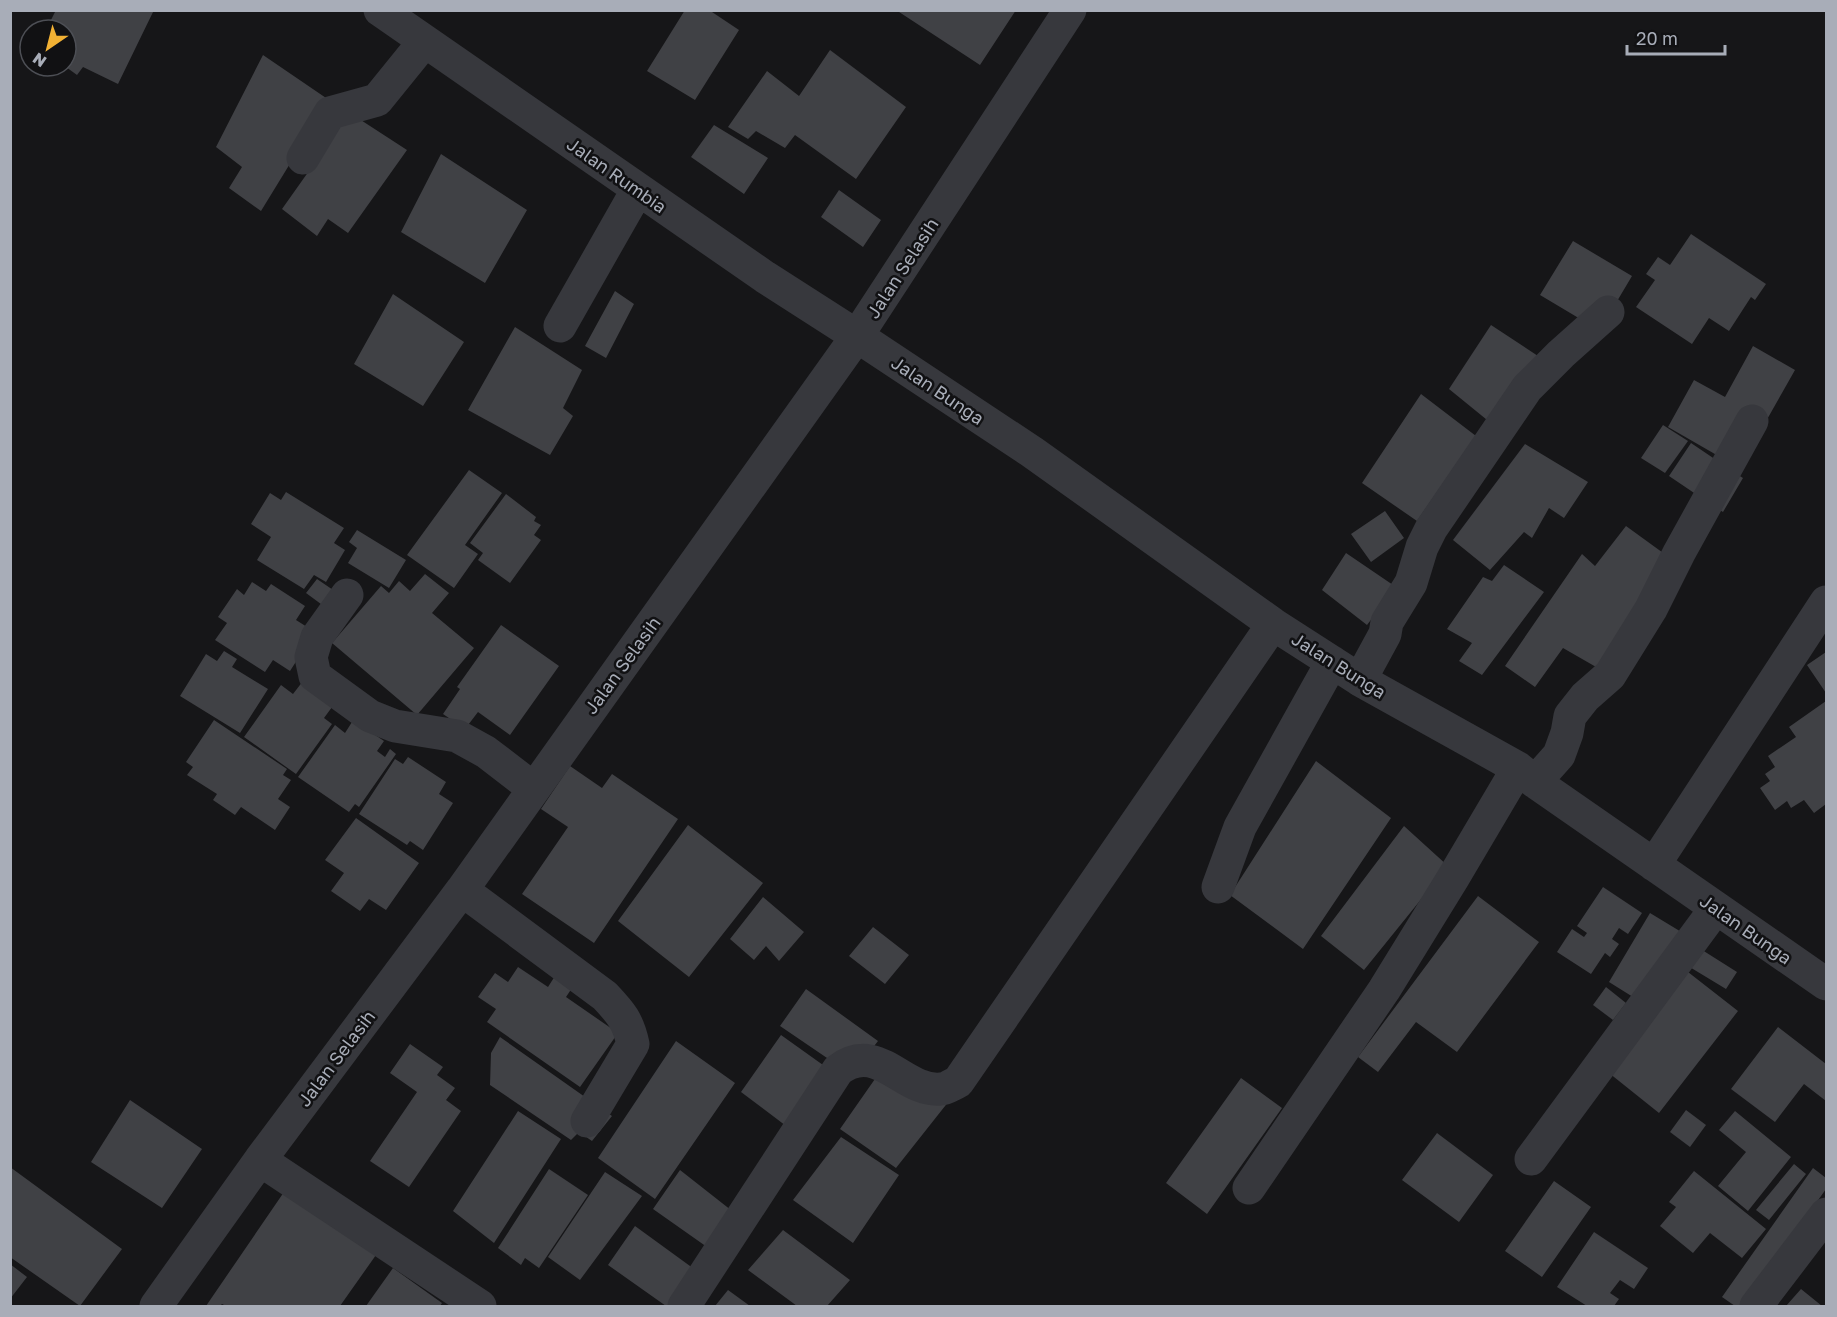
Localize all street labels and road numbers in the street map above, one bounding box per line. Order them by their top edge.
street label: Jalan Rumbia [563,133,671,217]
street label: Jalan Selasih [861,214,943,322]
street label: Jalan Bunga [888,351,988,429]
street label: Jalan Selasih [579,612,665,718]
street label: Jalan Bunga [1288,627,1390,703]
street label: Jalan Bunga [1696,889,1796,969]
street label: Jalan Selasih [293,1005,379,1111]

